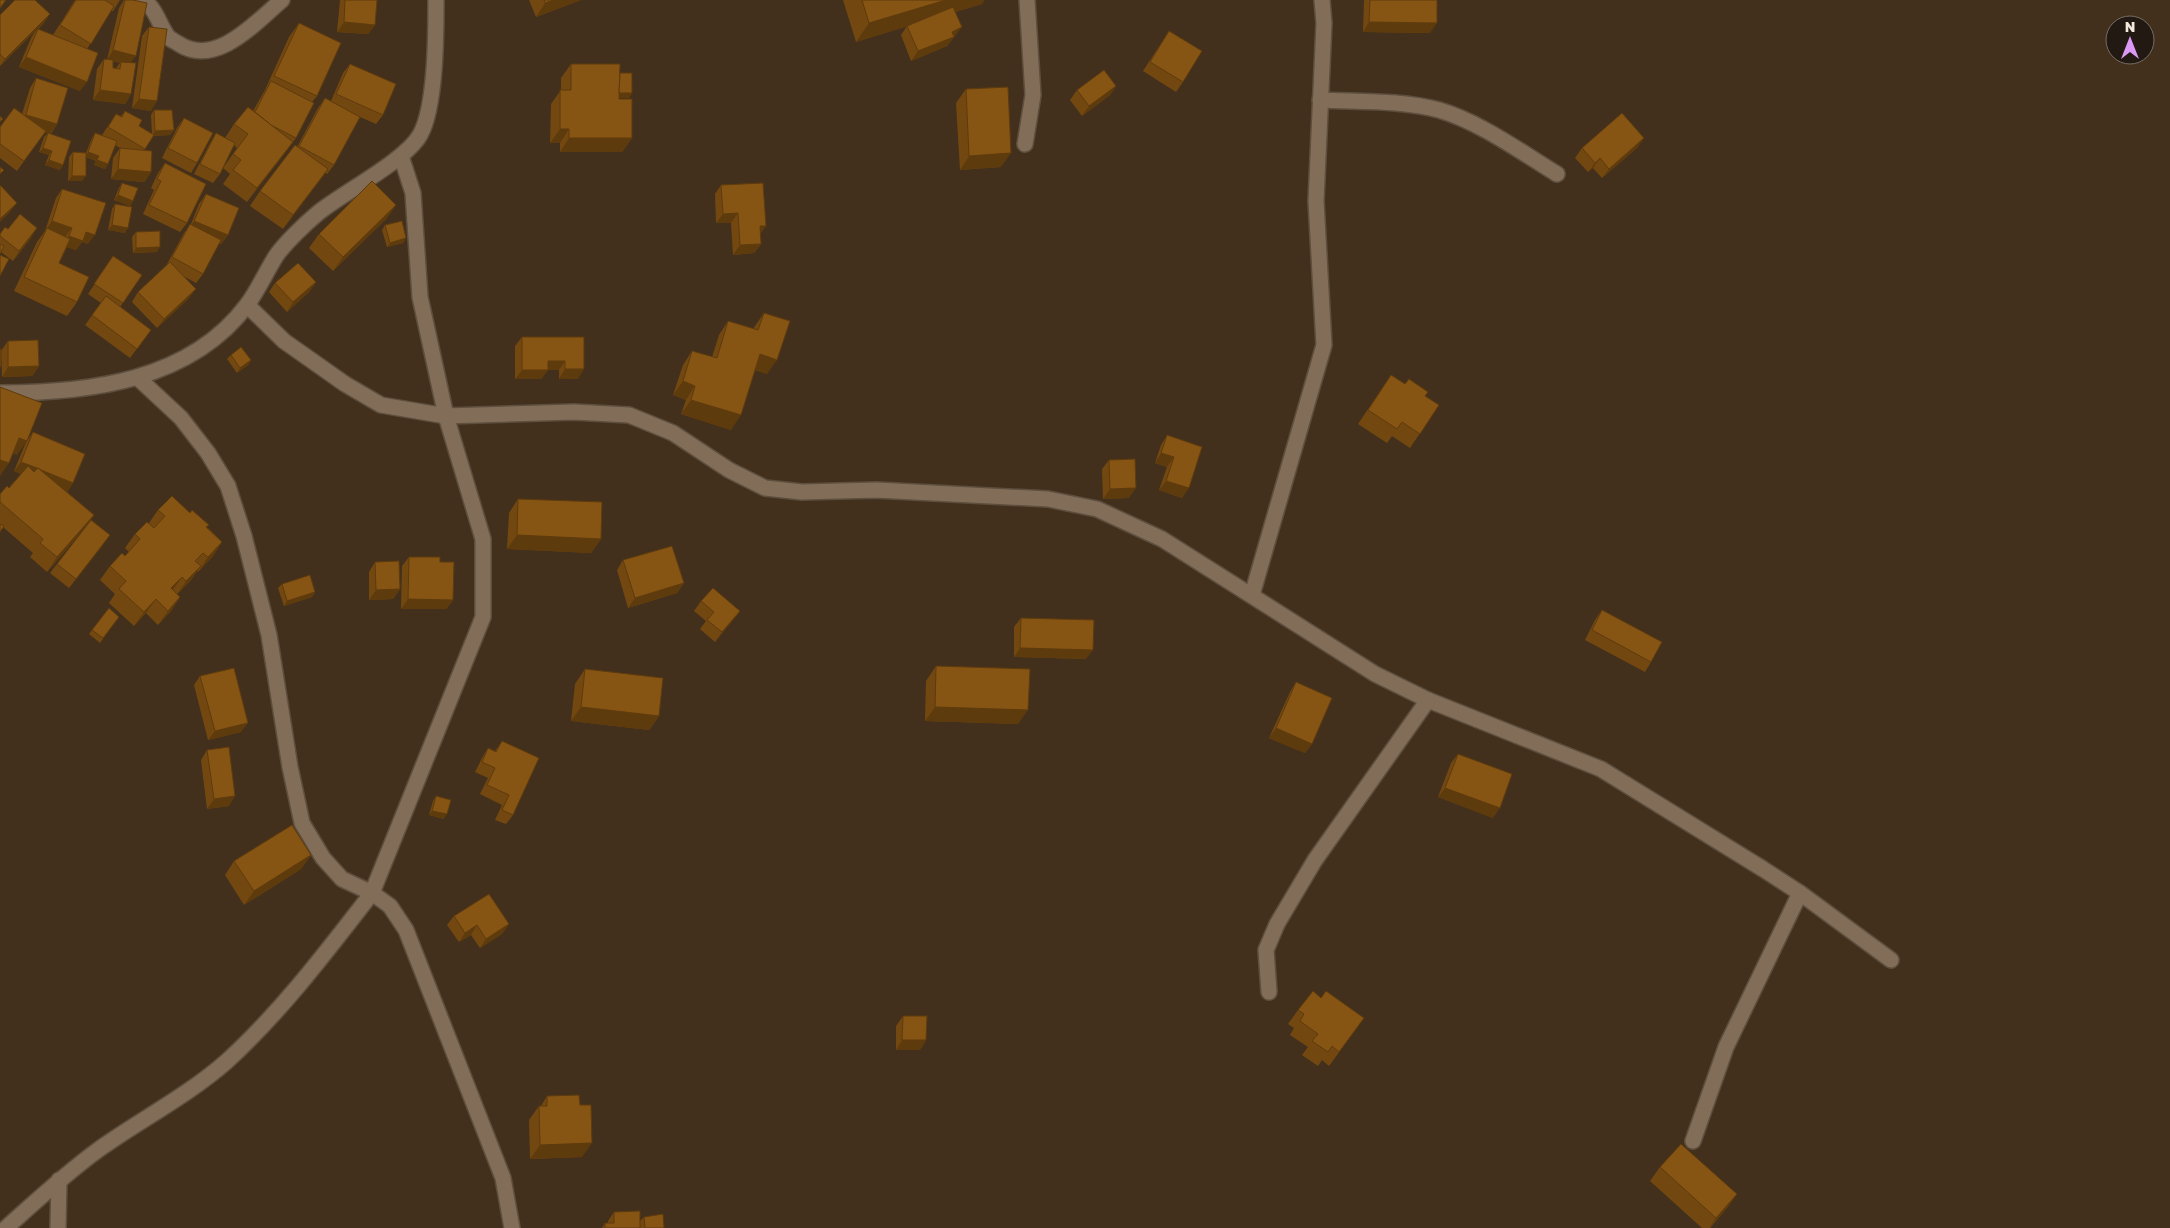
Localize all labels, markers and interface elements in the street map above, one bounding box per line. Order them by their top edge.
north arrow [2105,15,2155,65]
text: N [2125,18,2135,35]

